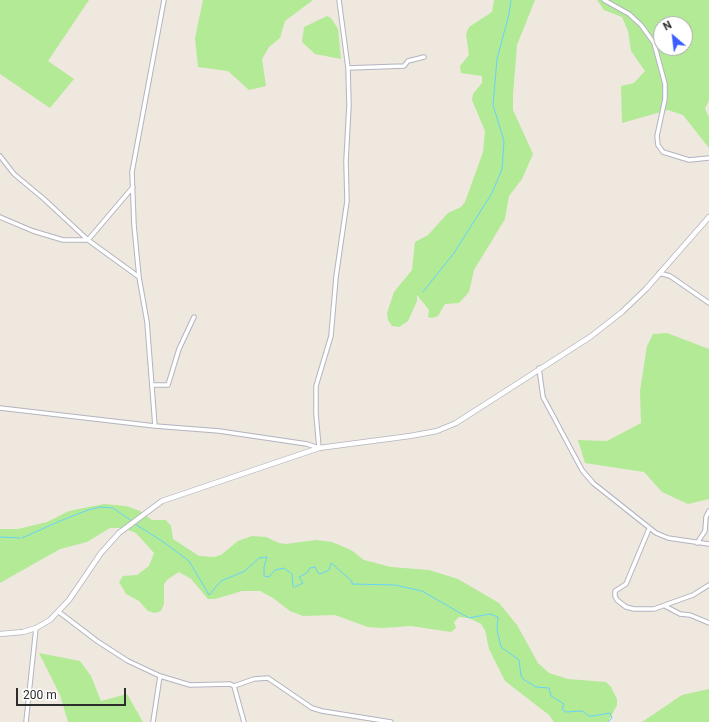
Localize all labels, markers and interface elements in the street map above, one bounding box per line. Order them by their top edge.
north arrow [653,16,693,56]
text: N [661,18,674,33]
scale bar [18,680,128,706]
text: 200 m [23,688,57,702]

